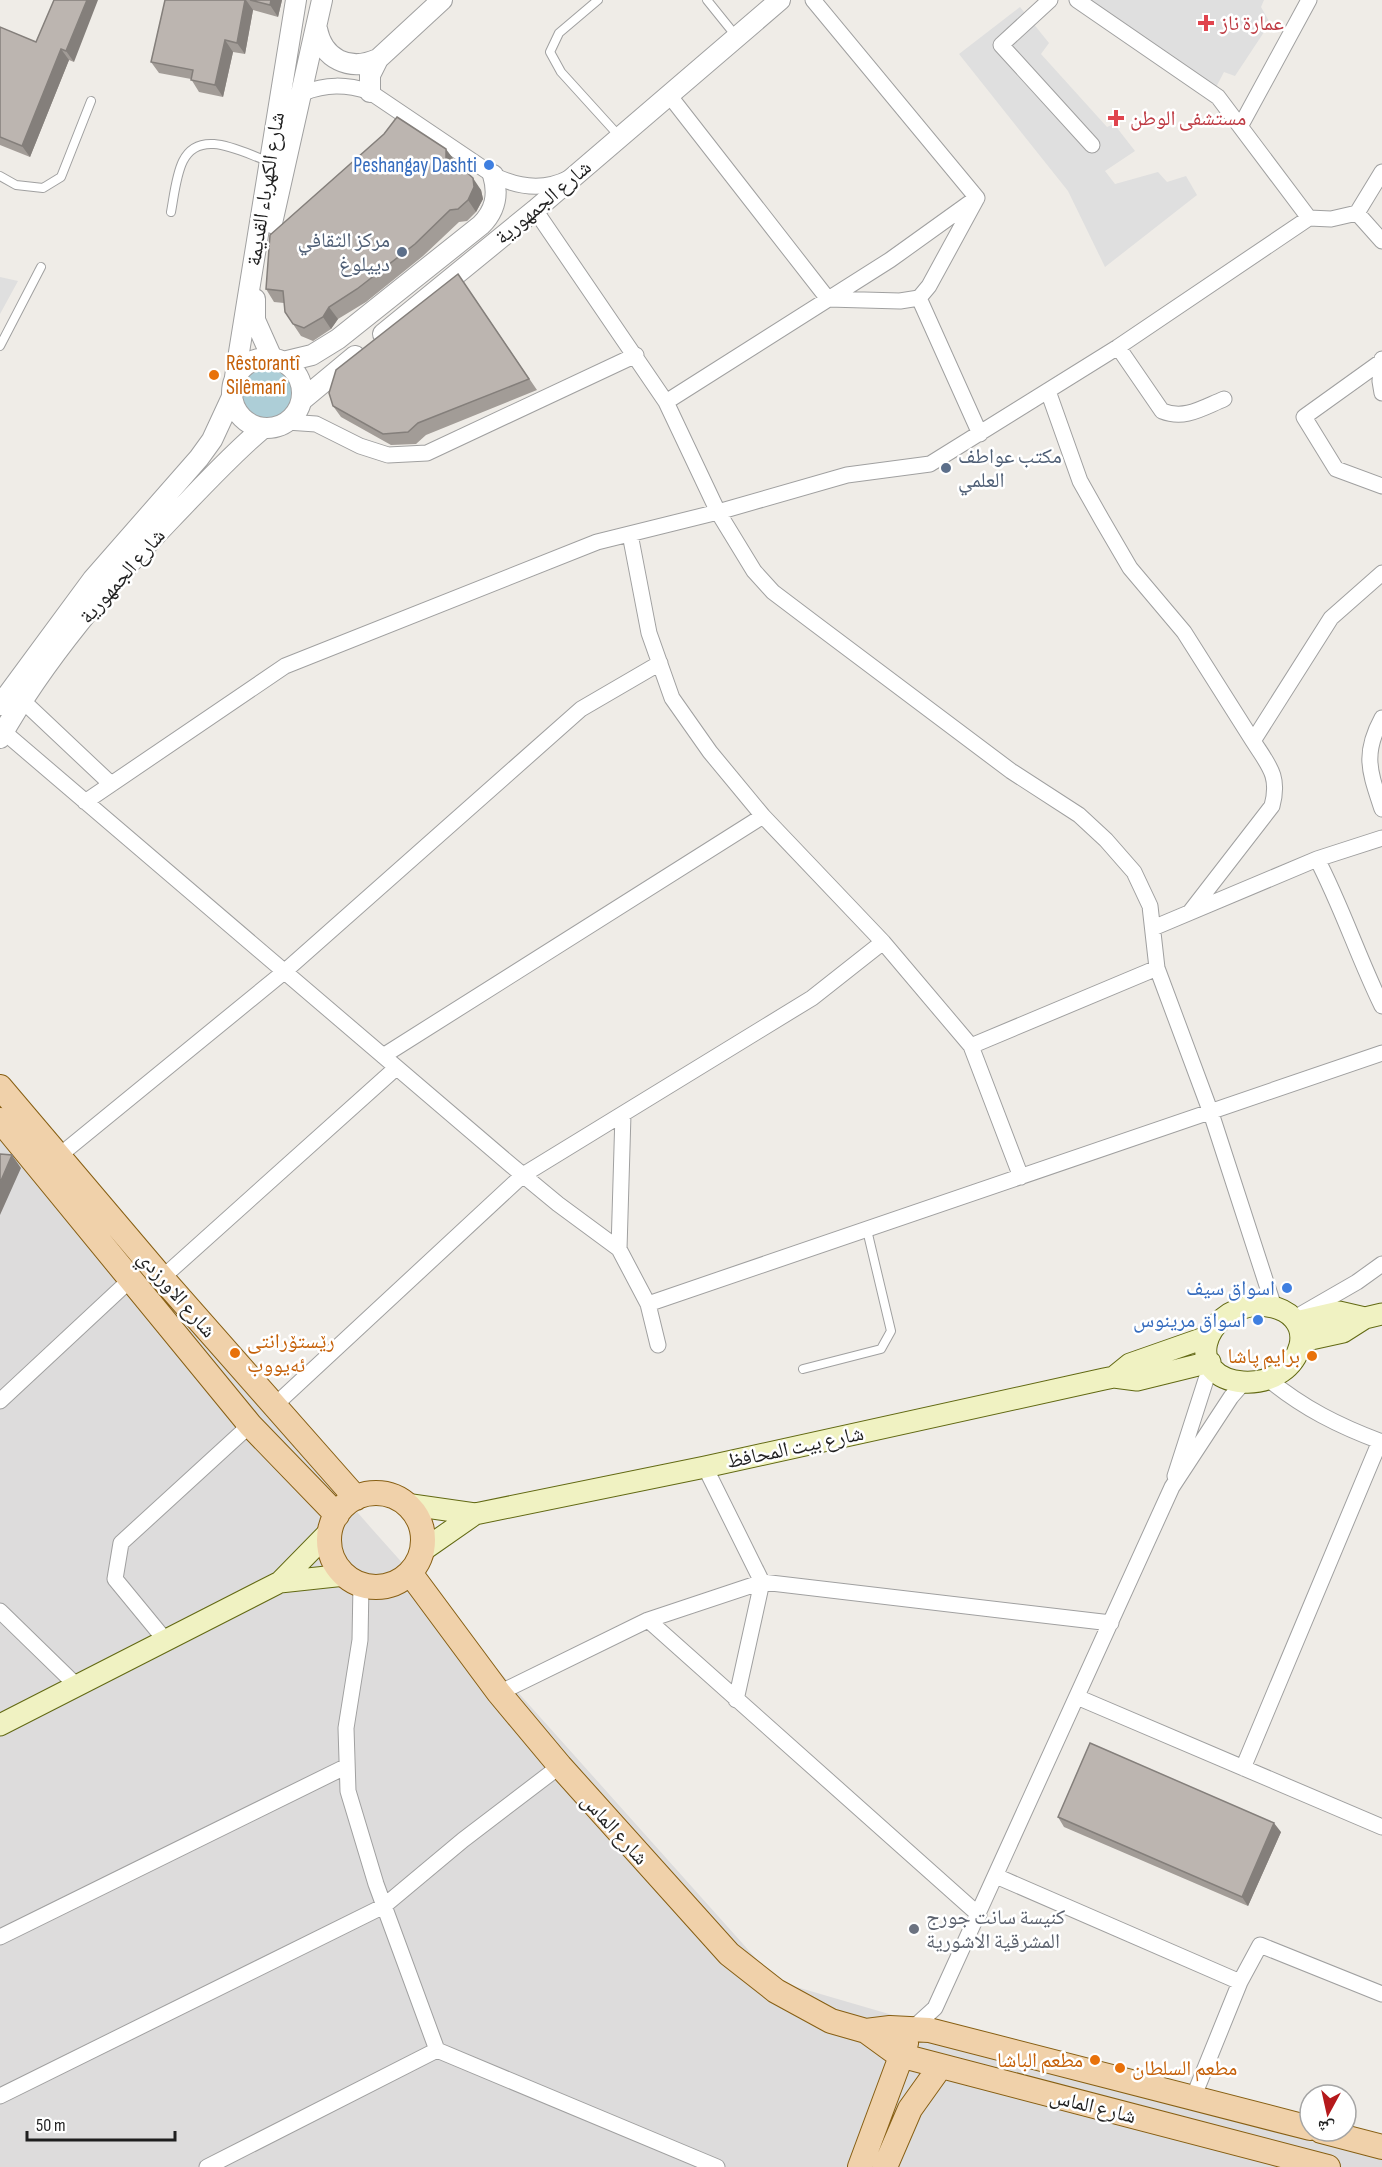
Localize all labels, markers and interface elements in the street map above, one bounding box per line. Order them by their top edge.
place label: عمارة ناز [1219,11,1284,36]
marker: عمارة ناز [1197,14,1215,32]
place label: مستشفى الوطن [1130,106,1246,131]
marker: مستشفى الوطن [1107,109,1125,127]
street label: شارع الكهرباء القديمة [241,110,290,268]
place label: Peshangay Dashti [353,153,477,178]
street label: شارع الجمهورية [490,155,597,250]
marker: Peshangay Dashti [482,158,496,172]
place label: مركز الثقافي دييلوغ [298,228,390,277]
marker: مركز الثقافي دييلوغ [395,245,409,259]
place label: Rêstorantî Silêmanî [226,351,301,400]
marker: Rêstorantî Silêmanî [207,368,221,382]
place label: مكتب عواطف العلمي [958,444,1062,496]
marker: مكتب عواطف العلمي [939,461,953,475]
street label: شارع الجمهورية [74,524,171,629]
street label: شارع الاورزدي [130,1246,221,1345]
place label: اسواق سيف [1186,1276,1275,1301]
marker: اسواق سيف [1280,1281,1294,1295]
place label: اسواق مرينوس [1133,1308,1246,1333]
marker: اسواق مرينوس [1251,1313,1265,1327]
place label: رێستۆرانتی ئەیووب [247,1329,335,1378]
place label: برایم پاشا [1227,1344,1300,1370]
marker: رێستۆرانتی ئەیووب [228,1346,242,1360]
marker: برایم پاشا [1305,1349,1319,1363]
street label: شارع بيت المحافظ [724,1421,866,1474]
street label: شارع الماس [576,1788,653,1870]
place label: كنيسة سانت جورج المشرقية الاشورية [926,1905,1065,1954]
marker: كنيسة سانت جورج المشرقية الاشورية [907,1922,921,1936]
place label: مطعم الباشا [997,2048,1083,2074]
marker: مطعم الباشا [1088,2053,1102,2067]
place label: مطعم السلطان [1132,2056,1237,2082]
marker: مطعم السلطان [1113,2061,1127,2075]
north arrow [1298,2083,1358,2143]
street label: شارع الماس [1047,2084,1139,2129]
scale bar [27,2104,176,2142]
text: 50 m [36,2115,66,2136]
text: ش [1316,2116,1336,2137]

